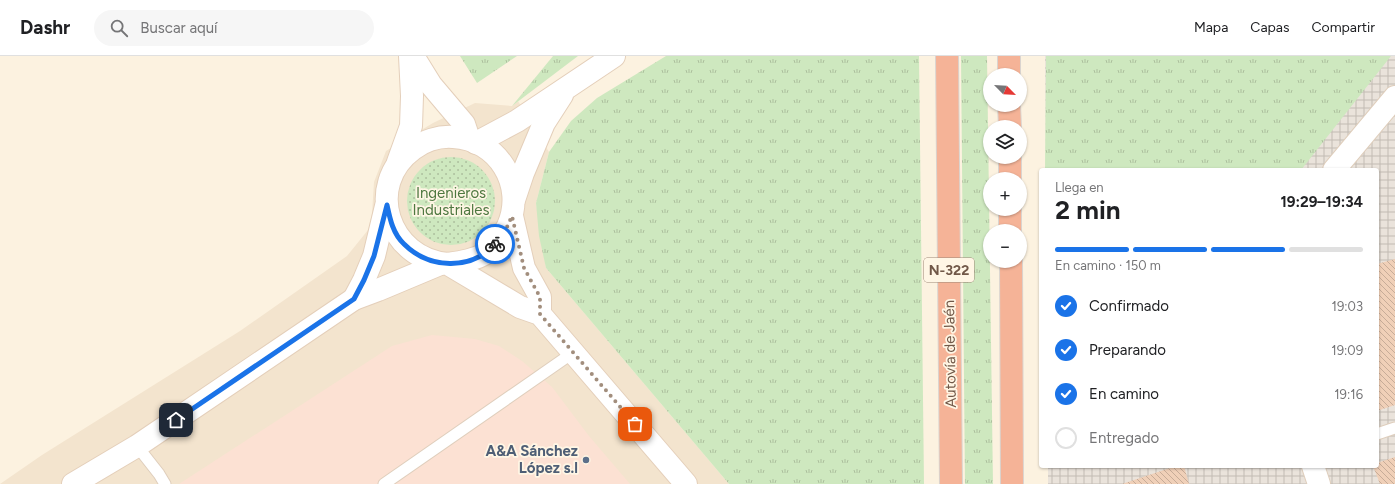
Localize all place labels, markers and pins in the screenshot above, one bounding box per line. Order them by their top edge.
pin [159,403,193,437]
pin [618,407,652,441]
place label: A&A Sánchez López s.l [486,442,578,477]
marker: A&A Sánchez López s.l [581,455,591,465]

